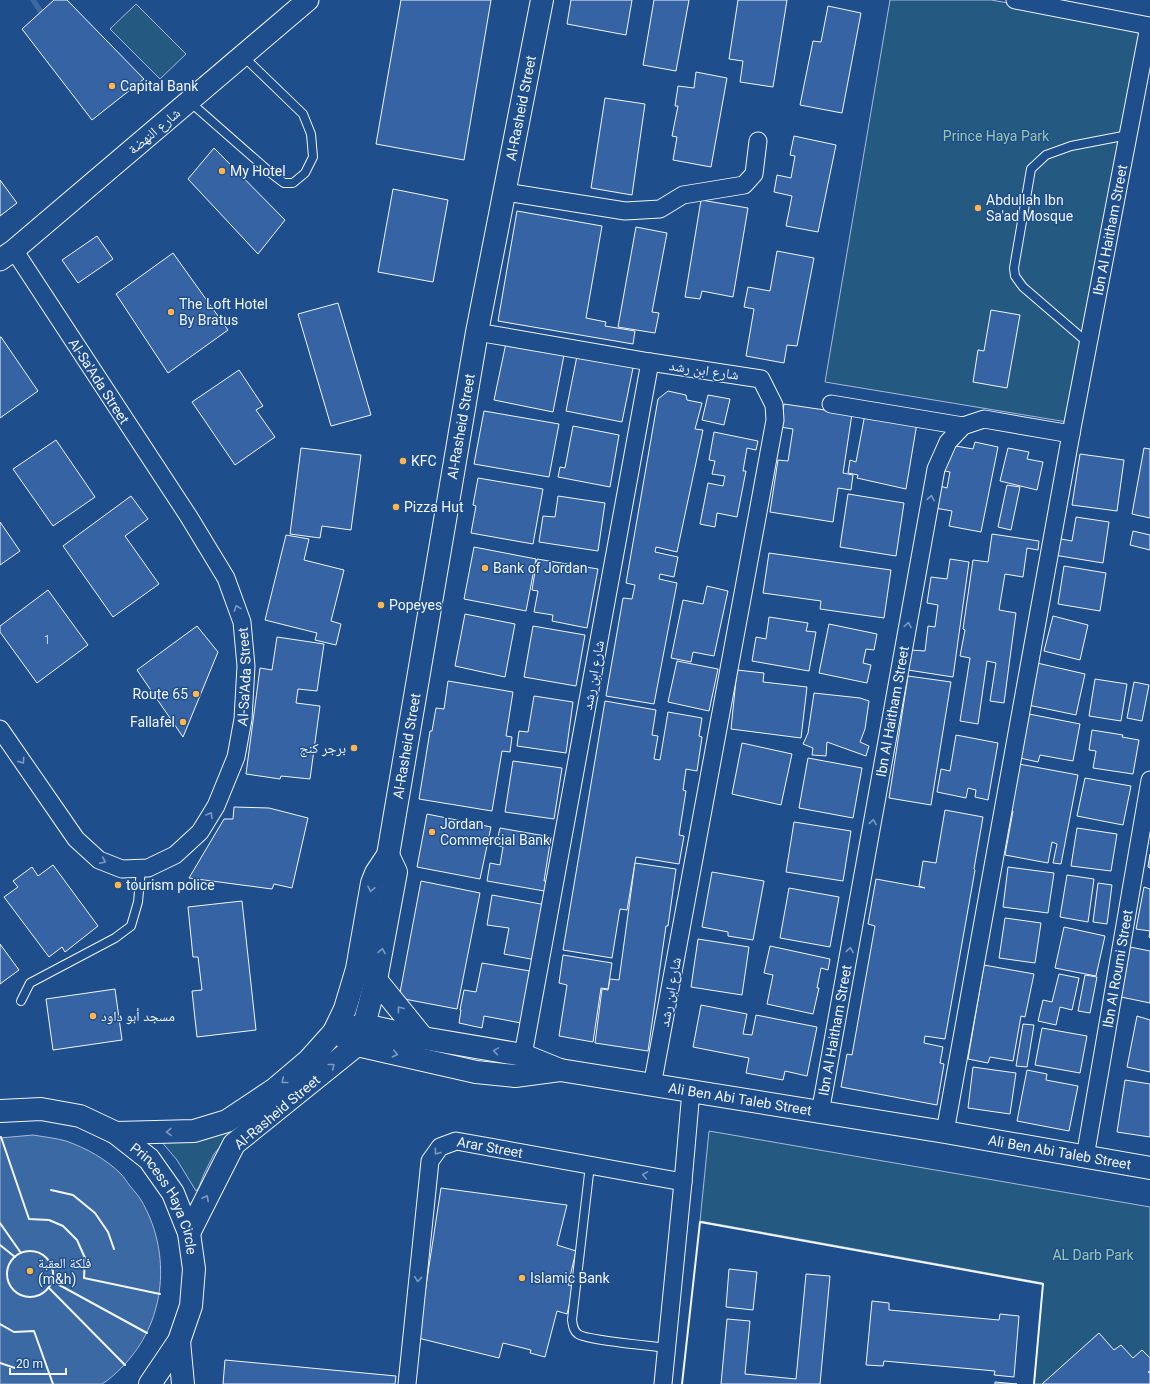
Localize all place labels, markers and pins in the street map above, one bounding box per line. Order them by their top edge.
place label: Capital Bank [120,78,199,94]
marker: Capital Bank [107,81,117,91]
place label: My Hotel [230,163,286,179]
marker: My Hotel [217,166,227,176]
place label: Abdullah Ibn Sa'ad Mosque [986,192,1073,224]
marker: Abdullah Ibn Sa'ad Mosque [973,203,983,213]
place label: The Loft Hotel By Bratus [179,296,268,328]
marker: The Loft Hotel By Bratus [166,307,176,317]
place label: KFC [411,453,437,469]
marker: KFC [398,456,408,466]
place label: Pizza Hut [404,499,464,515]
marker: Pizza Hut [391,502,401,512]
place label: Bank of Jordan [493,560,588,576]
marker: Bank of Jordan [480,563,490,573]
place label: Popeyes [389,597,442,613]
marker: Popeyes [376,600,386,610]
place label: Route 65 [132,686,188,702]
marker: Route 65 [191,689,201,699]
place label: Fallafel [130,714,175,730]
marker: Fallafel [178,717,188,727]
place label: برجر كنج [299,740,346,758]
marker: برجر كنج [349,743,359,753]
place label: Jordan Commercial Bank [440,816,551,848]
marker: Jordan Commercial Bank [427,827,437,837]
place label: tourism police [126,877,215,893]
marker: tourism police [113,880,123,890]
place label: مسجد أبو داود [101,1008,175,1025]
marker: مسجد أبو داود [88,1011,98,1021]
place label: فلكة العقبة (m&h) [38,1255,92,1288]
marker: فلكة العقبة (m&h) [25,1266,35,1276]
place label: Islamic Bank [530,1270,611,1286]
marker: Islamic Bank [517,1273,527,1283]

